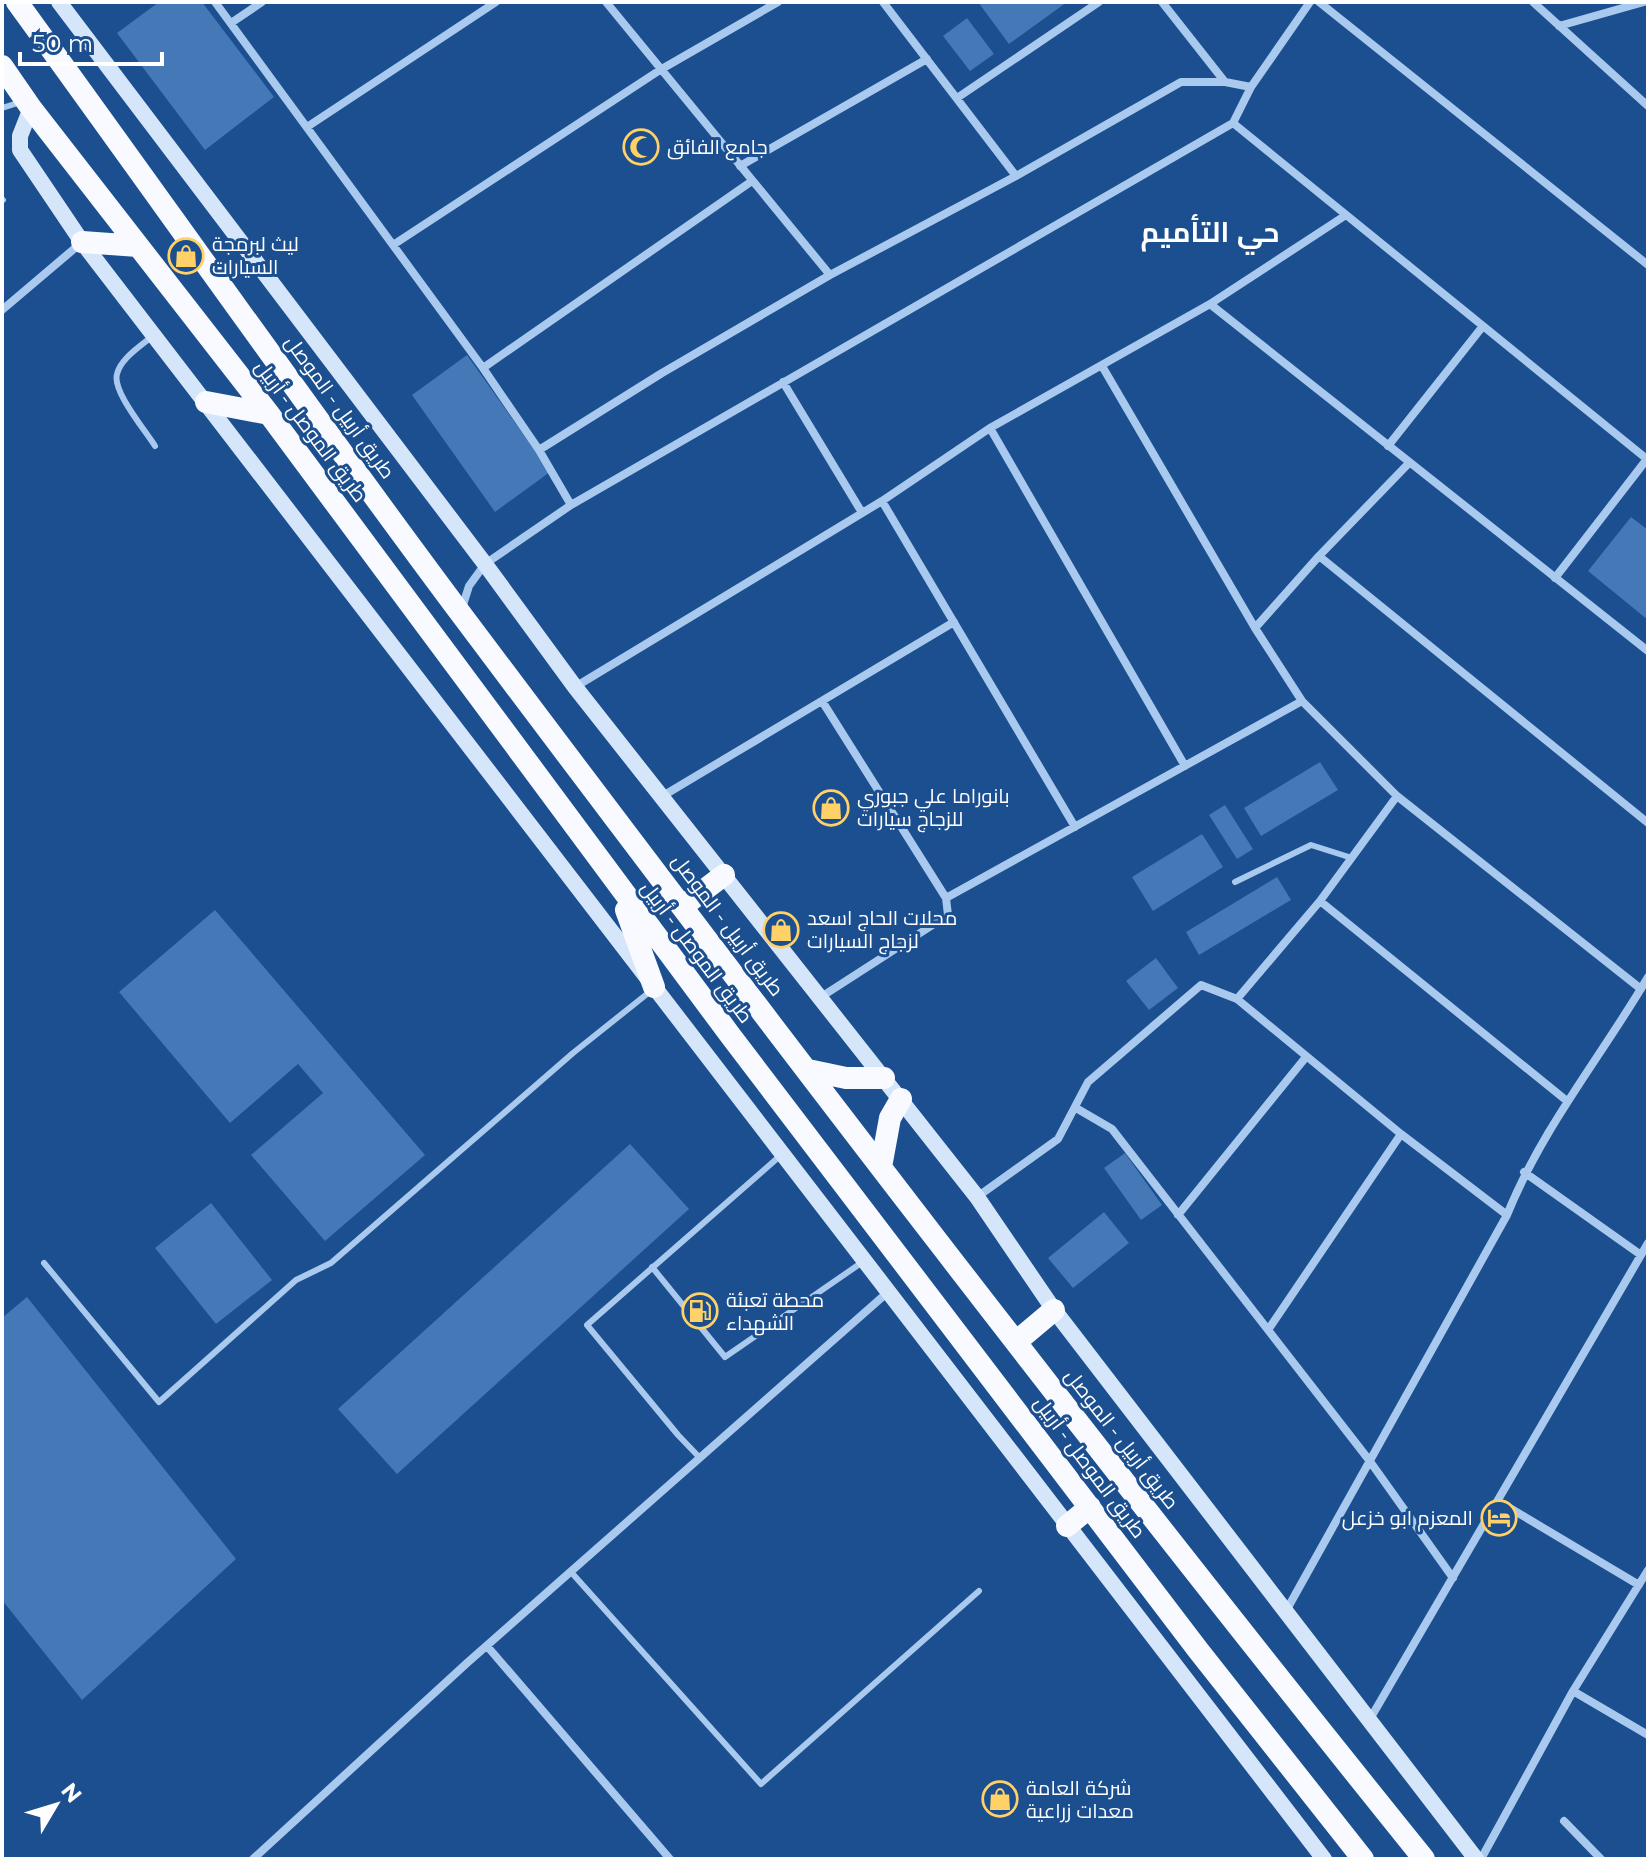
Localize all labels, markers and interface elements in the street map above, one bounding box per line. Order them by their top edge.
scale bar [20,16,162,66]
text: 50 m [32,29,93,58]
mosque icon: جامع الفائق [622,128,660,166]
place label: جامع الفائق [667,135,768,161]
district label: حي التأميم [1141,214,1279,255]
place label: ليث لبرمجة السيارات [212,232,299,279]
shop icon: ليث لبرمجة السيارات [167,237,205,275]
street label: طريق أربيل - الموصل [279,331,400,484]
street label: طريق الموصل - أربيل [249,355,372,507]
place label: بانوراما علي جبوري للزجاج سيارات [857,784,1010,833]
shop icon: بانوراما علي جبوري للزجاج سيارات [812,789,850,827]
street label: طريق أربيل - الموصل [666,849,789,1001]
street label: طريق الموصل - أربيل [635,876,758,1028]
place label: محلات الحاج اسعد لزجاج السيارات [807,906,957,955]
shop icon: محلات الحاج اسعد لزجاج السيارات [762,911,800,949]
place label: محطة تعبئة الشهداء [726,1288,824,1336]
fuel station icon: محطة تعبئة الشهداء [681,1292,719,1330]
street label: طريق أربيل - الموصل [1059,1364,1184,1514]
street label: طريق الموصل - أربيل [1028,1391,1151,1543]
hotel icon: المعزم ابو خزعل [1480,1499,1518,1537]
place label: المعزم ابو خزعل [1342,1506,1473,1532]
north arrow [16,1765,96,1845]
place label: شركة العامة معدات زراعية [1026,1776,1134,1823]
text: N [55,1778,87,1808]
shop icon: شركة العامة معدات زراعية [981,1780,1019,1818]

